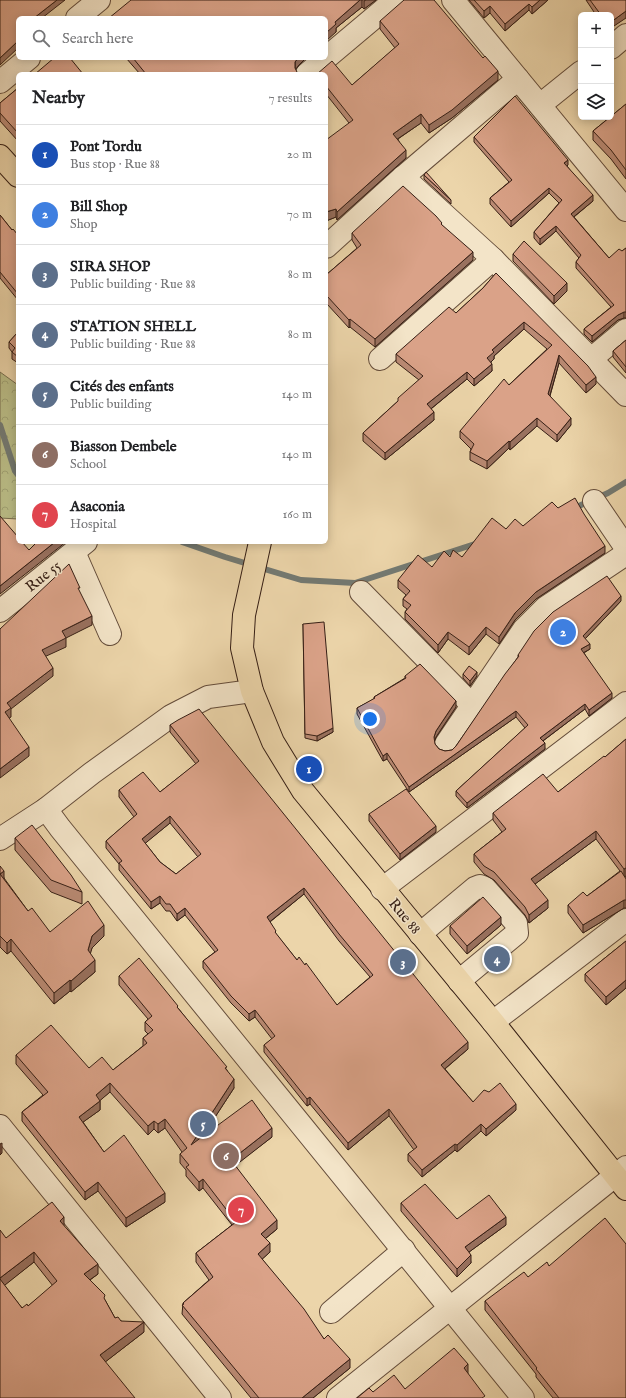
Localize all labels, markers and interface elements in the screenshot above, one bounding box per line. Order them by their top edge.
map controls [578,12,614,120]
button: + [578,12,614,48]
search box [16,16,328,60]
icon: search [30,27,52,49]
text: Search here [62,29,133,48]
button: − [578,48,614,84]
button: layers [578,84,614,120]
text: Nearby [32,88,85,109]
text: 7 results [268,90,312,107]
text: Pont Tordu [70,137,142,156]
text: 1 [43,146,47,163]
text: 20 m [287,146,312,163]
text: Bus stop · Rue 88 [70,156,160,173]
text: Bill Shop [70,197,127,216]
text: 2 [42,206,48,223]
text: 70 m [287,206,312,223]
text: Shop [70,216,98,233]
text: SIRA SHOP [70,257,150,276]
text: 3 [43,266,47,283]
text: 80 m [288,266,312,283]
text: Public building · Rue 88 [70,276,196,293]
text: STATION SHELL [70,317,196,336]
text: 4 [42,326,48,343]
text: 80 m [288,326,312,343]
text: Public building · Rue 88 [70,336,196,353]
text: Cités des enfants [70,377,174,396]
text: 5 [43,386,47,403]
text: 140 m [282,386,312,403]
text: Public building [70,396,152,413]
text: Biasson Dembele [70,437,177,456]
text: 6 [42,446,48,463]
text: 140 m [282,446,312,463]
text: School [70,456,107,473]
text: Asaconia [70,497,125,516]
text: 7 [42,506,48,523]
text: 160 m [282,506,312,523]
text: Hospital [70,516,117,533]
street label: Rue 55 [22,556,65,596]
pin: 2 [550,617,576,647]
your location [360,709,380,729]
pin: 1 [296,754,322,784]
street label: Rue 88 [384,894,425,938]
pin: 4 [484,944,510,974]
pin: 3 [390,947,416,977]
pin: 5 [190,1109,216,1139]
pin: 6 [213,1141,239,1171]
pin: 7 [228,1195,254,1225]

